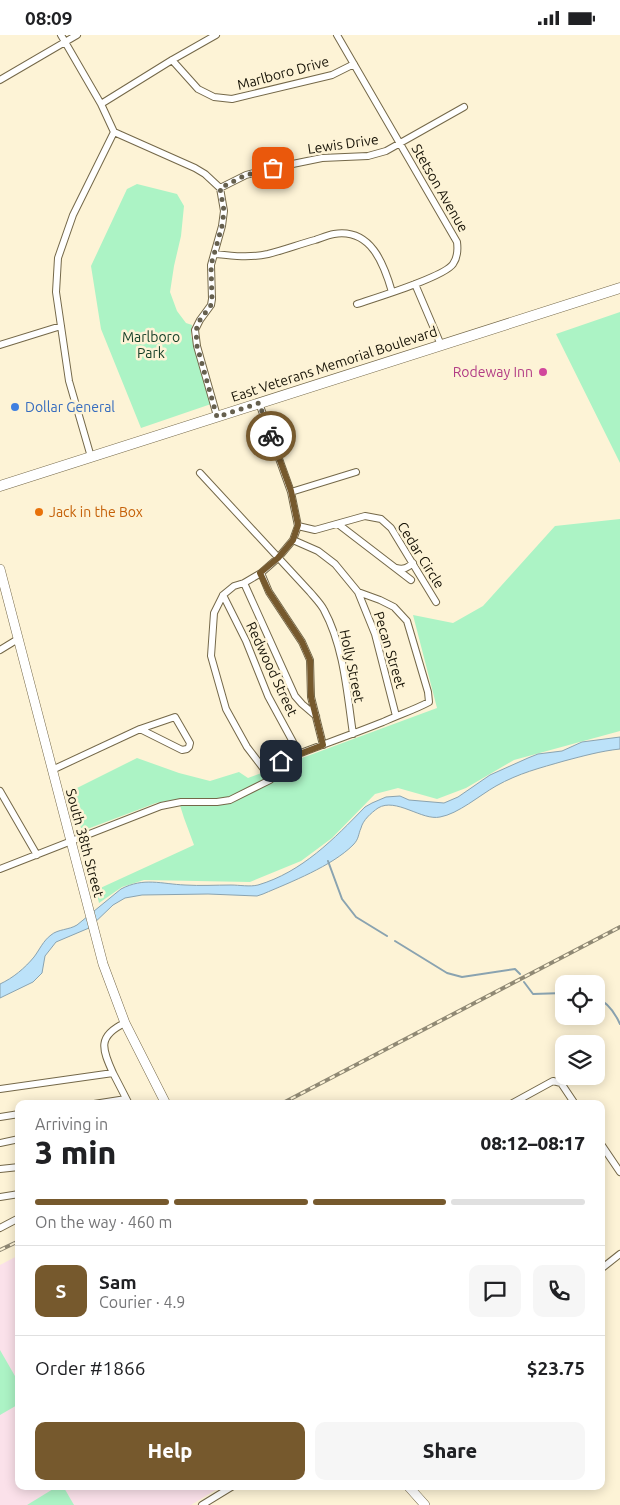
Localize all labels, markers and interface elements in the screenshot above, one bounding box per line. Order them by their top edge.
text: 08:09 [25,7,73,29]
street label: Marlboro Drive [235,53,331,93]
street label: Lewis Drive [306,131,380,157]
street label: Stetson Avenue [408,141,472,235]
pin [252,147,294,189]
icon: bag [259,154,287,182]
street label: East Veterans Memorial Boulevard [229,323,439,405]
park label: Marlboro Park [122,329,180,361]
place label: Rodeway Inn [453,364,533,380]
marker: Rodeway Inn [537,366,549,378]
place label: Dollar General [25,399,115,415]
marker: Dollar General [9,401,21,413]
courier [246,411,296,461]
icon: bike [257,422,285,450]
place label: Jack in the Box [49,504,143,520]
marker: Jack in the Box [33,506,45,518]
street label: Cedar Circle [394,519,448,591]
street label: Pecan Street [371,610,409,691]
street label: Redwood Street [243,619,301,719]
street label: Holly Street [336,628,368,704]
pin [260,740,302,782]
icon: home [267,747,295,775]
street label: South 38th Street [63,787,107,900]
map controls [555,975,605,1085]
button: locate [555,975,605,1025]
button: layers [555,1035,605,1085]
text: Arriving in [35,1115,108,1133]
text: 08:12–08:17 [480,1132,585,1154]
text: 3 min [35,1134,116,1170]
text: On the way · 460 m [35,1213,172,1231]
button: chat [469,1265,521,1317]
button: phone [533,1265,585,1317]
text: Sam [99,1271,137,1293]
text: S [56,1280,66,1302]
text: Courier · 4.9 [99,1293,185,1311]
text: Order #1866 [35,1357,145,1379]
text: $23.75 [527,1357,585,1379]
button: Help [35,1422,305,1480]
button: Share [315,1422,585,1480]

